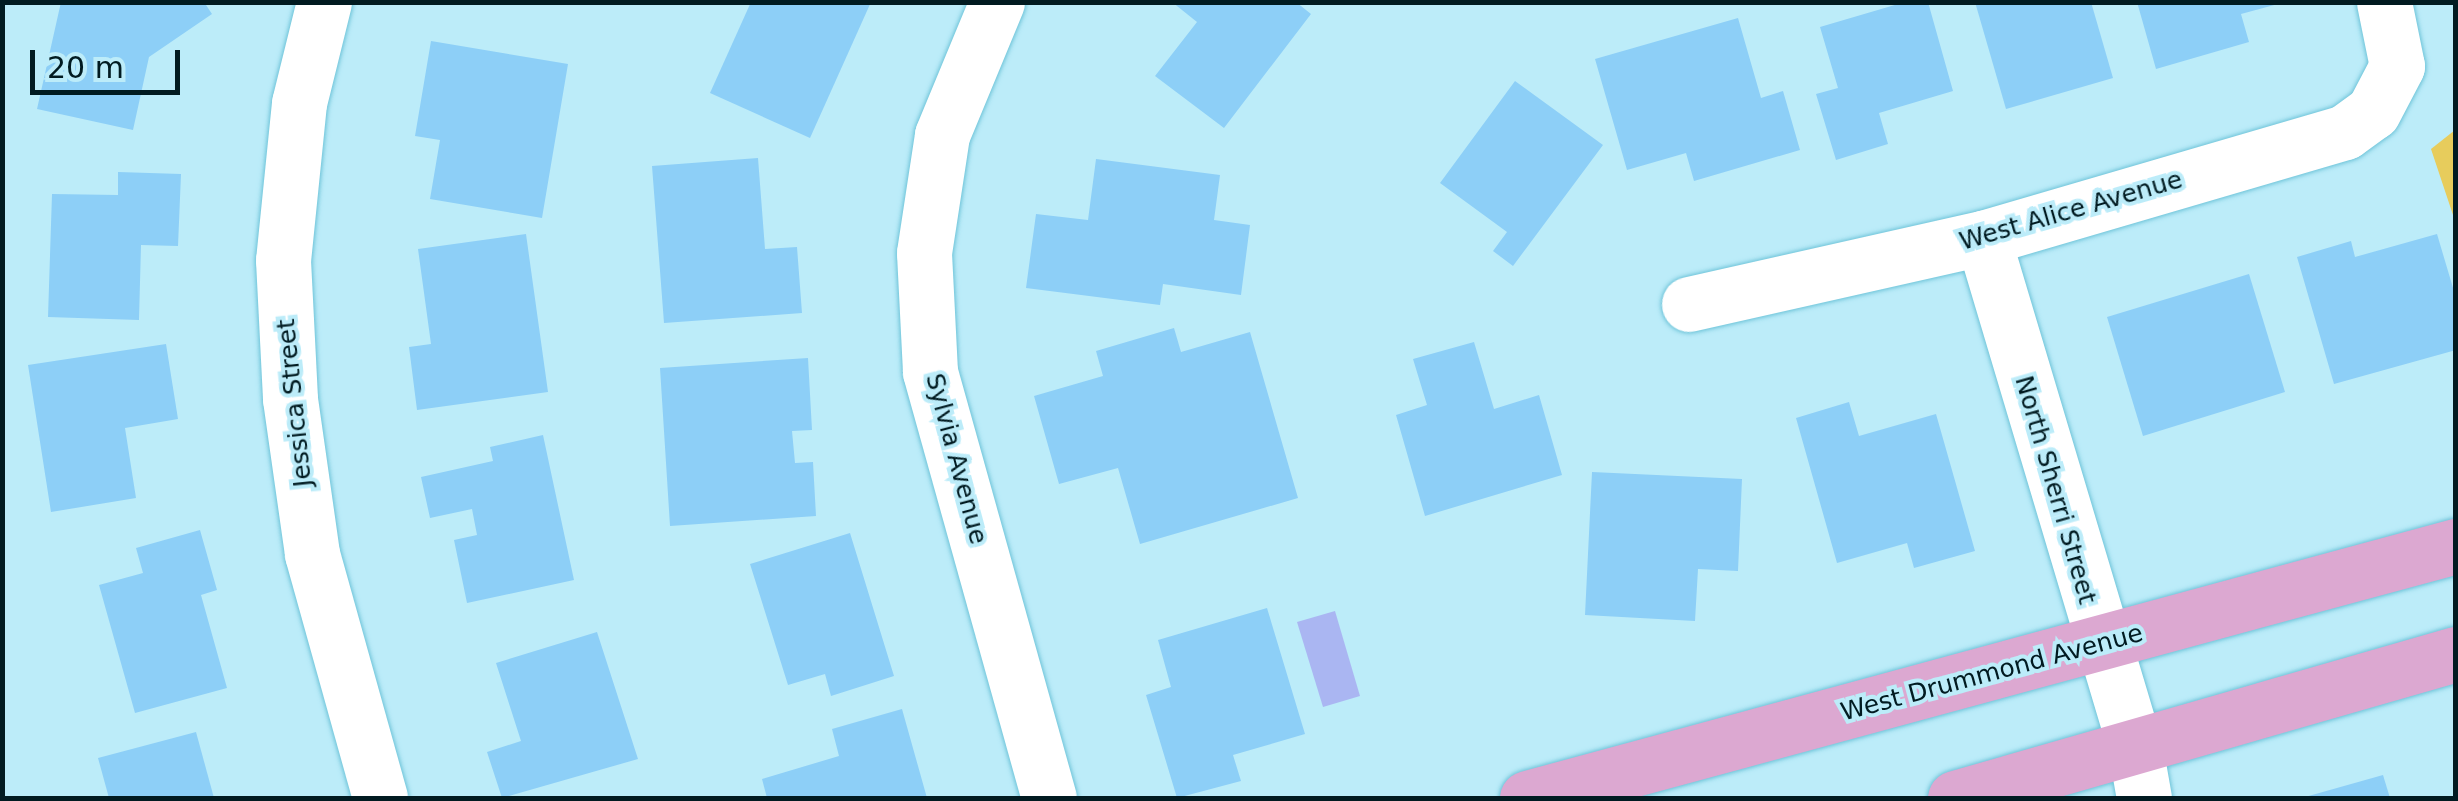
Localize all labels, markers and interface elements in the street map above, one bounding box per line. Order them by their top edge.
scale bar [35,30,185,92]
text: 20 m [47,50,124,85]
street label: West Alice Avenue [1956,165,2186,257]
street label: Jessica Street [271,318,319,488]
street label: Sylvia Avenue [919,370,993,548]
street label: North Sherri Street [2008,372,2102,608]
street label: West Drummond Avenue [1838,618,2146,728]

